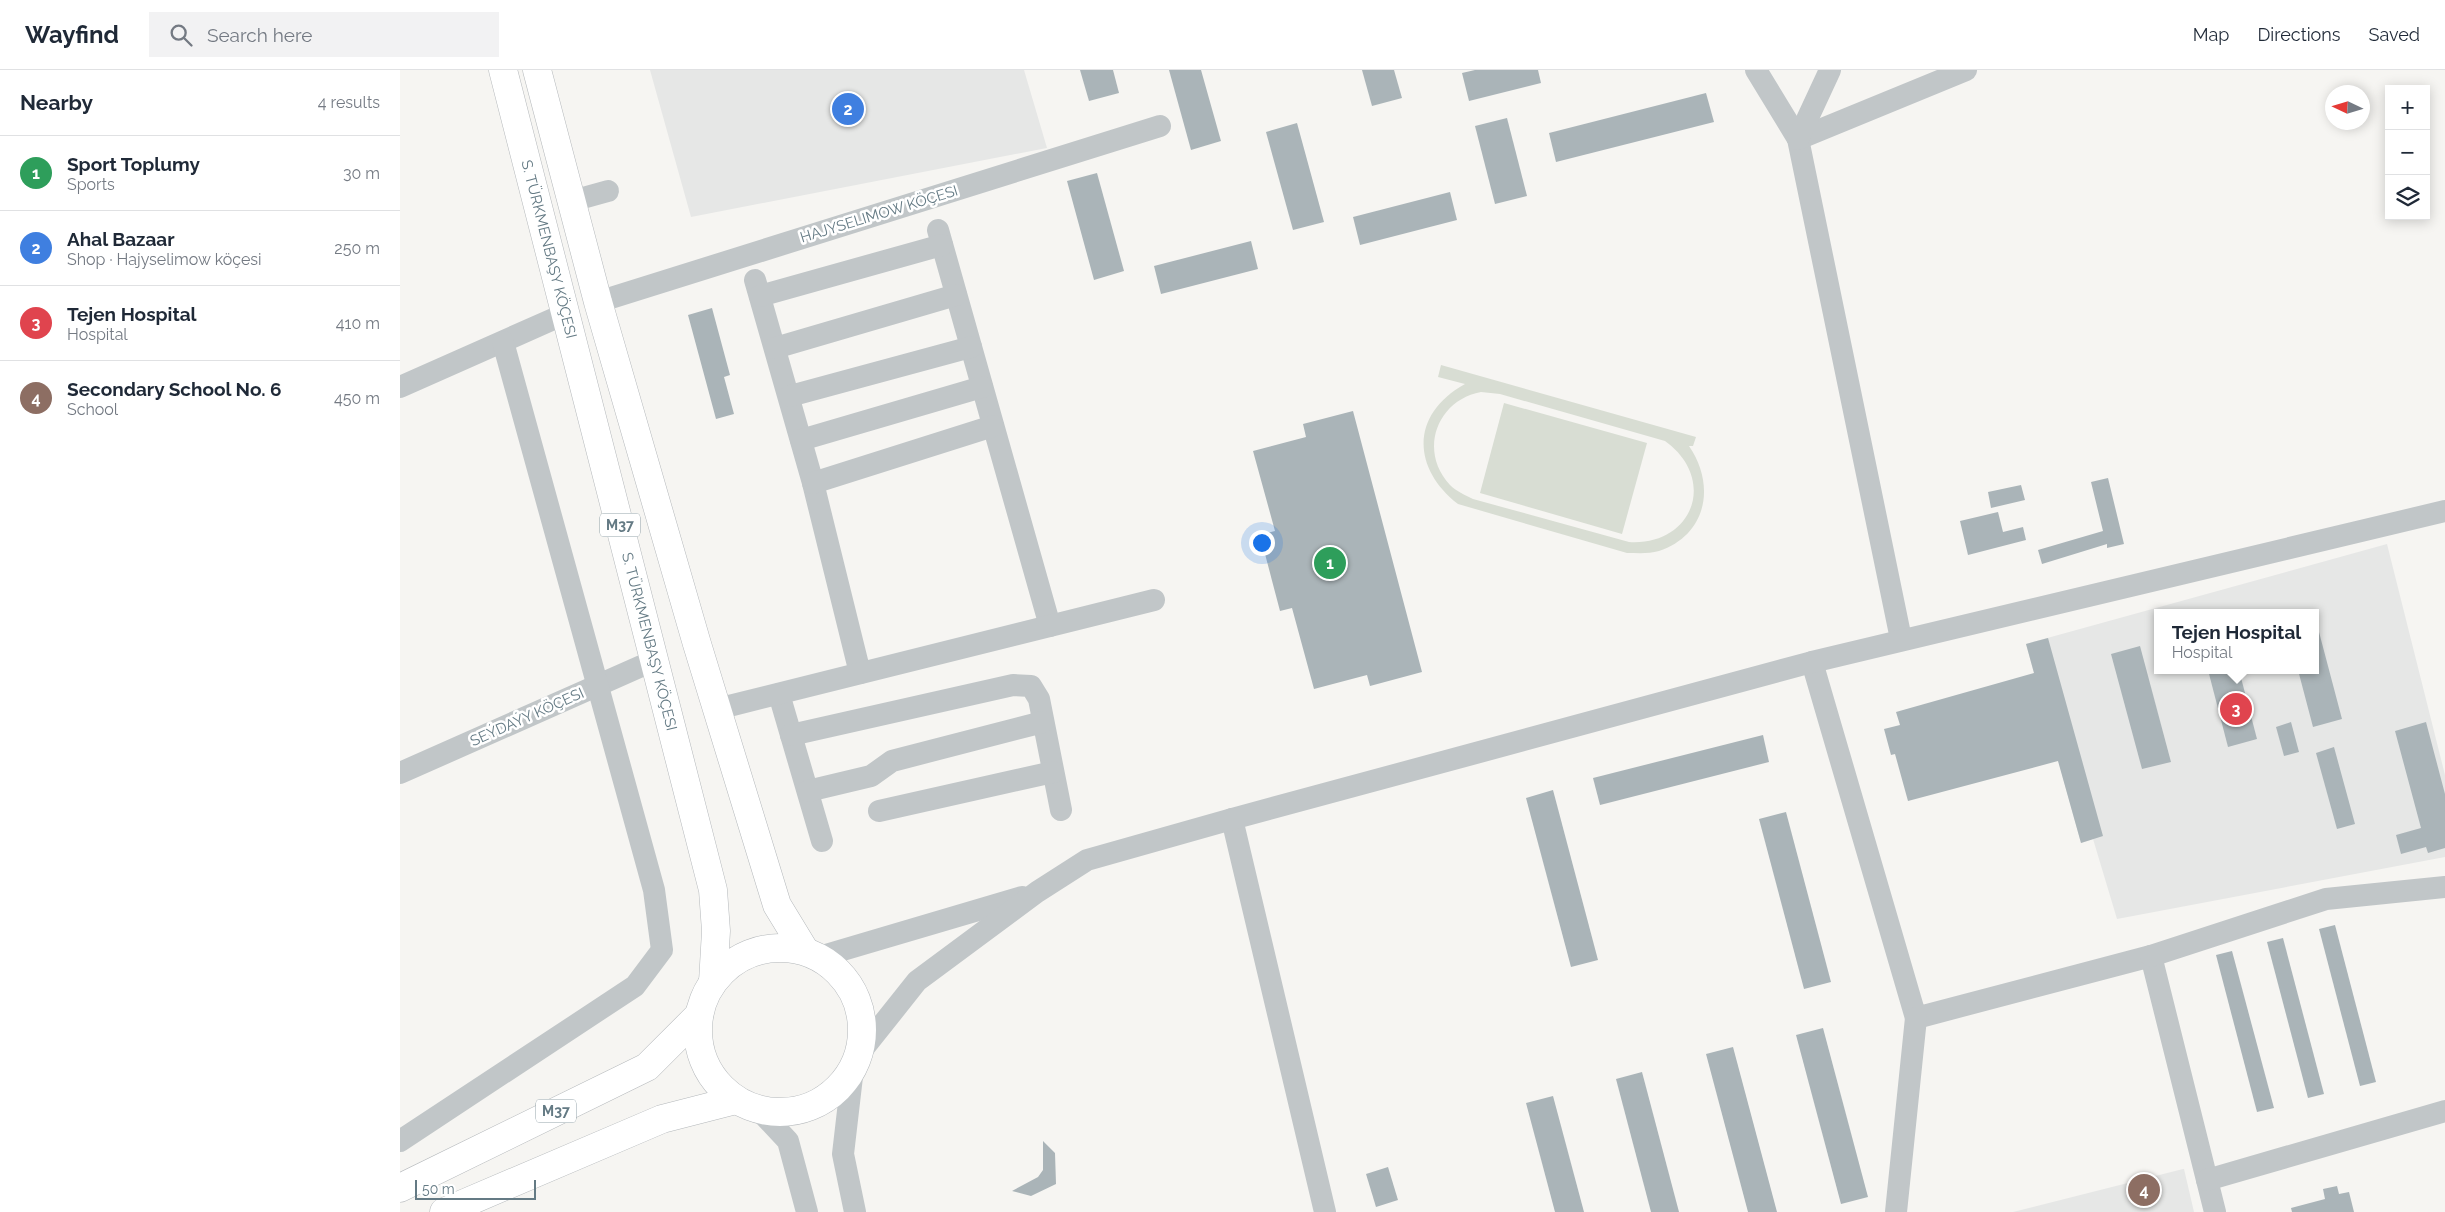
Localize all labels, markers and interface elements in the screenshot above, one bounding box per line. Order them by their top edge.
search box [149,12,499,57]
text: Wayfind [25,20,119,49]
icon: search [167,21,195,49]
text: Search here [207,24,312,46]
text: Map [2193,24,2229,45]
text: Directions [2257,24,2341,45]
text: Saved [2369,24,2420,45]
north arrow [2325,85,2370,130]
map controls [2385,85,2430,220]
button: + [2385,85,2430,130]
text: Nearby [20,90,93,115]
pin: 2 [832,90,864,128]
text: 4 results [318,93,380,112]
button: − [2385,130,2430,175]
text: Sport Toplumy [67,153,200,175]
street label: S. TÜRKMENBAŞY KÖÇESI [517,158,580,340]
text: 1 [32,164,40,183]
text: 30 m [343,164,380,183]
text: Sports [67,175,115,194]
button: layers [2385,175,2430,220]
street label: HAJYSELIMOW KÖÇESI [798,180,960,247]
text: Ahal Bazaar [67,228,175,250]
text: 2 [31,239,41,258]
text: 250 m [334,239,380,258]
text: Shop · Hajyselimow köçesi [67,250,262,269]
text: Tejen Hospital [67,303,197,325]
text: 3 [32,314,40,333]
text: 410 m [336,314,380,333]
text: Hospital [67,325,128,344]
text: Secondary School No. 6 [67,378,282,400]
text: 4 [31,389,41,408]
text: 450 m [334,389,380,408]
text: School [67,400,118,419]
road number: M37 [600,514,640,536]
your location [1249,530,1275,556]
pin: 1 [1314,544,1346,582]
street label: S. TÜRKMENBAŞY KÖÇESI [618,550,681,733]
popup [2154,609,2319,674]
text: Tejen Hospital [2172,621,2301,643]
text: Hospital [2172,643,2232,662]
street label: SEÝDAÝY KÖÇESI [467,683,587,750]
pin: 3 [2220,690,2252,728]
road number: M37 [536,1100,576,1122]
pin: 4 [2128,1171,2160,1209]
scale bar [415,1177,536,1200]
text: 50 m [422,1181,455,1197]

